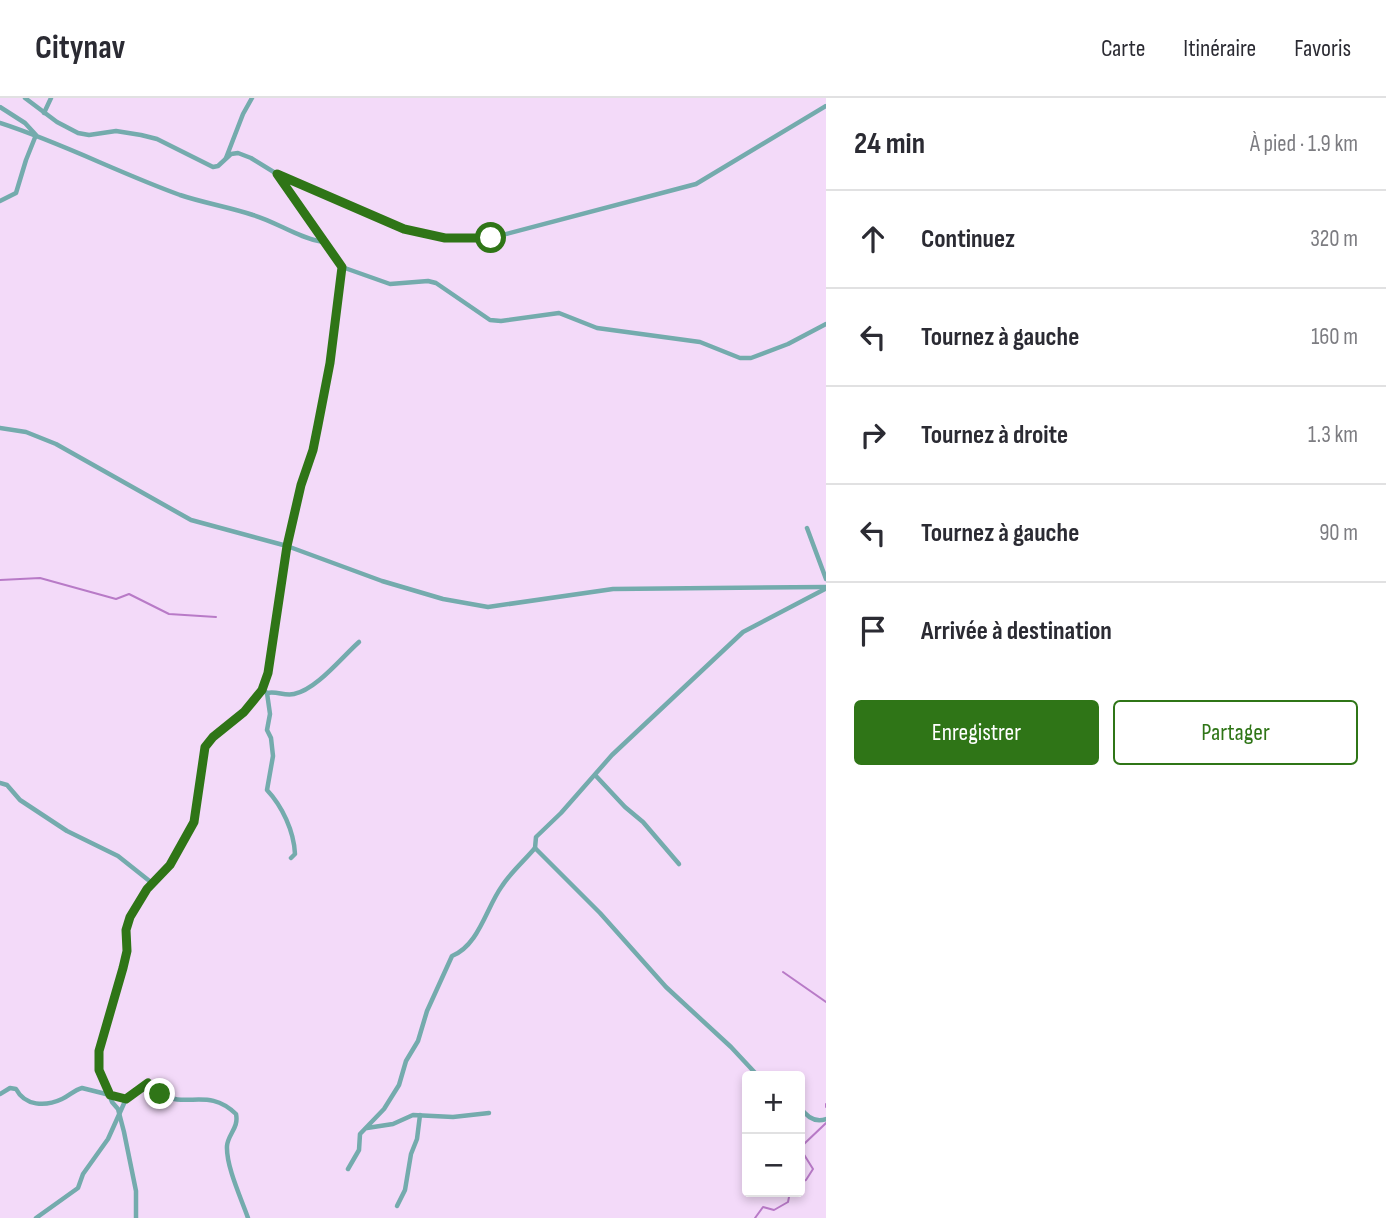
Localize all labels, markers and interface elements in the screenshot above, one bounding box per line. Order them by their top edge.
text: Citynav [35,28,125,68]
text: Carte [1101,34,1145,63]
text: Itinéraire [1183,34,1256,63]
text: Favoris [1294,34,1351,63]
text: 24 min [854,126,925,162]
text: À pied · 1.9 km [1250,130,1358,158]
icon: ahead [854,220,892,258]
route start [475,222,506,253]
text: Continuez [921,224,1015,255]
text: 320 m [1310,225,1358,253]
icon: left [854,318,892,356]
text: Tournez à gauche [921,322,1079,353]
text: 160 m [1311,323,1358,351]
icon: right [854,416,892,454]
text: Tournez à droite [921,420,1068,451]
text: 1.3 km [1308,421,1358,449]
icon: left [854,514,892,552]
text: Tournez à gauche [921,518,1079,549]
text: 90 m [1319,519,1358,547]
icon: arrive [854,612,892,650]
text: Arrivée à destination [921,616,1112,647]
button: Enregistrer [854,700,1099,765]
button: Partager [1113,700,1358,765]
map controls [742,1071,805,1197]
button: + [742,1071,805,1134]
route end [144,1078,175,1109]
button: − [742,1134,805,1197]

